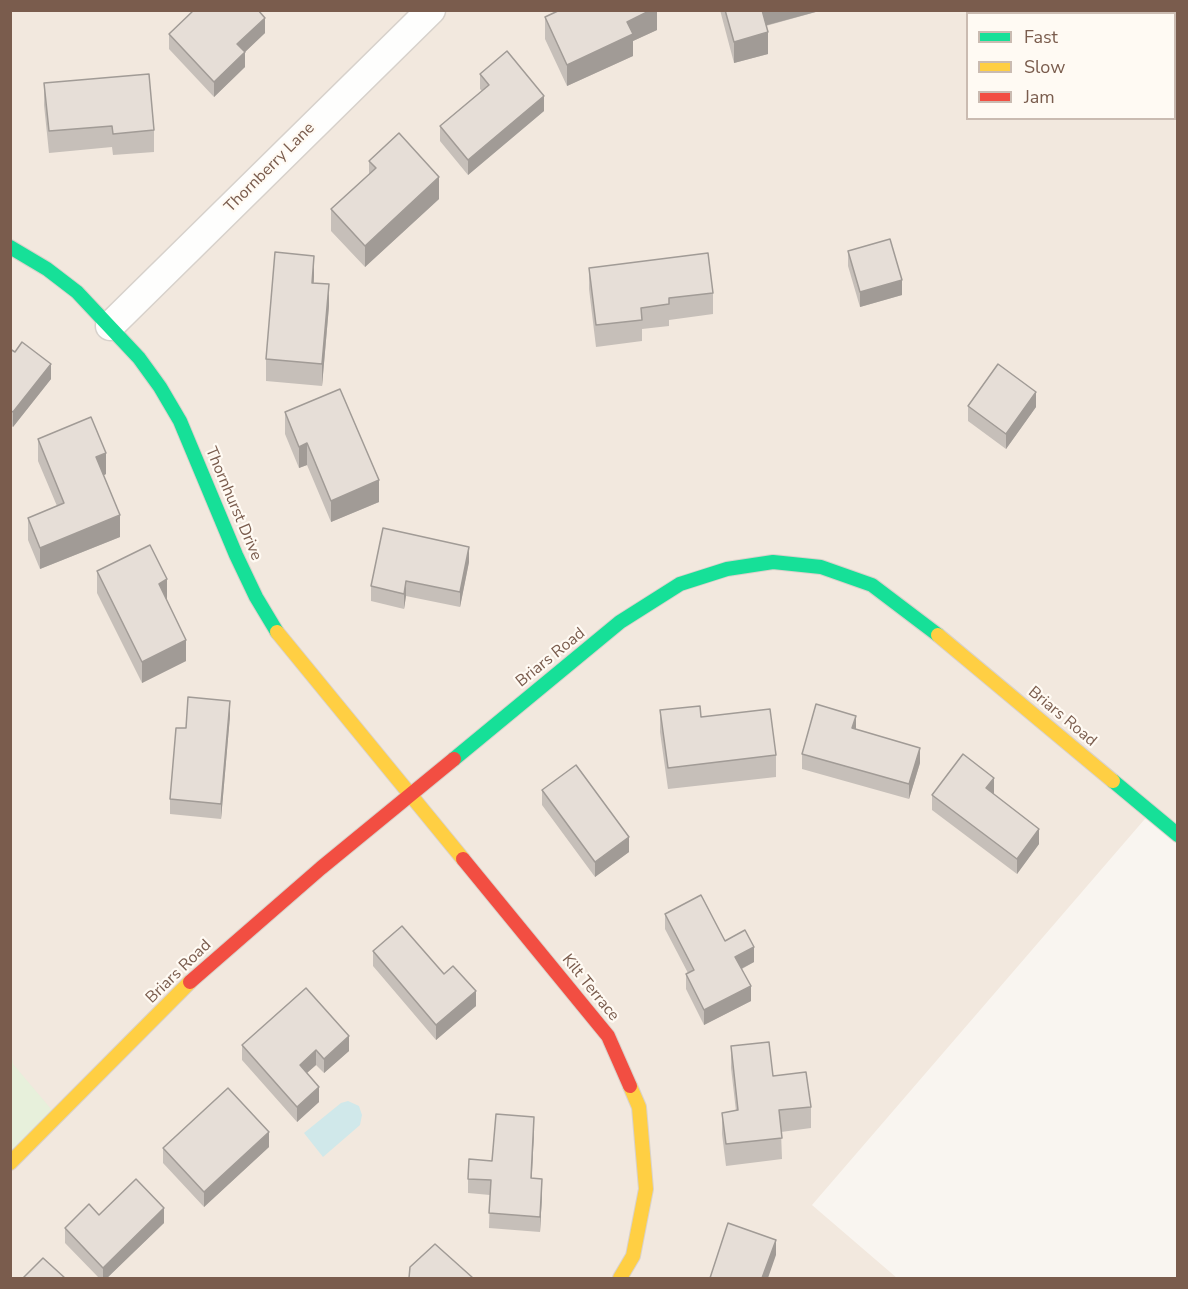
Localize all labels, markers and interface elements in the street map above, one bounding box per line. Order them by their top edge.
legend [966,12,1176,120]
text: Fast [1024,25,1058,49]
text: Slow [1024,55,1065,79]
text: Jam [1024,85,1055,109]
street label: Thornberry Lane [221,119,319,217]
street label: Thornhurst Drive [200,444,266,564]
street label: Briars Road [513,624,589,692]
street label: Briars Road [1024,683,1100,751]
street label: Briars Road [142,936,216,1008]
street label: Kilt Terrace [557,951,623,1025]

